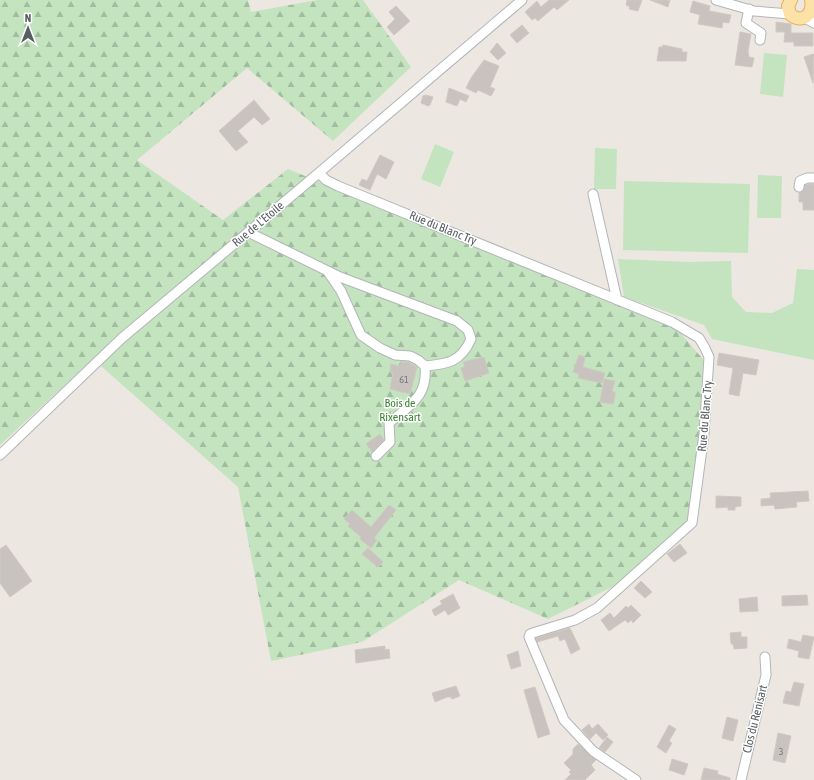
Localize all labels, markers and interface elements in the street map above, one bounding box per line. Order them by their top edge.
north arrow [8,8,48,48]
text: N [25,12,31,24]
street label: Rue de L'Etoile [229,198,287,250]
street label: Rue du Blanc Try [407,208,479,248]
house number: 61 [399,374,409,385]
street label: Rue du Blanc Try [695,380,715,452]
park label: Bois de Rixensart [379,396,421,424]
street label: Clos du Renisart [740,683,770,755]
house number: 3 [779,746,784,757]

